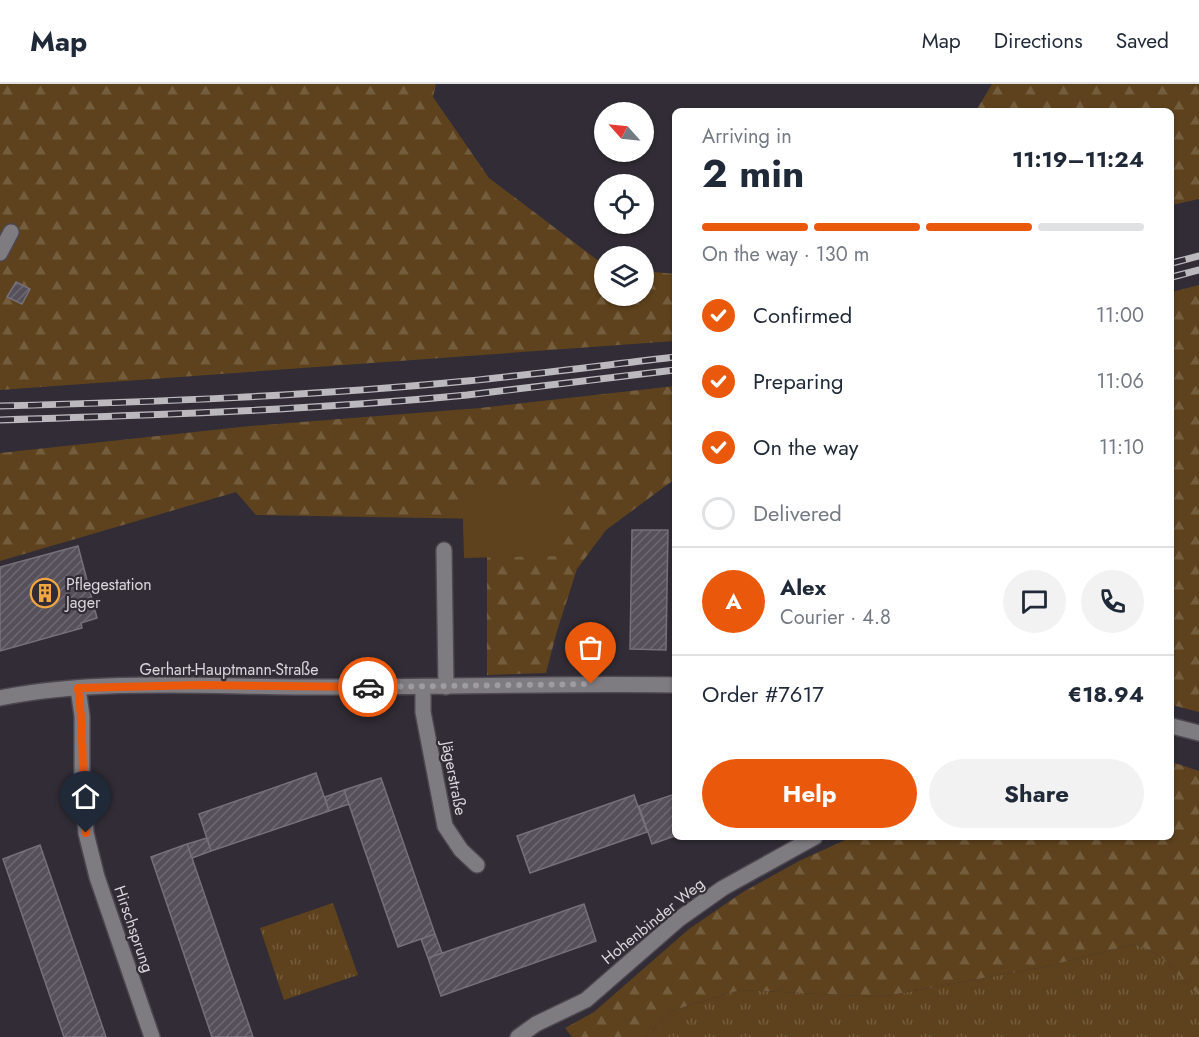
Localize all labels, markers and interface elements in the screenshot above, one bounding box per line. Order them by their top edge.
text: Map [30,21,87,62]
text: Map [922,26,961,56]
text: Directions [994,26,1083,56]
text: Saved [1116,26,1169,56]
north arrow [594,102,654,162]
map controls [594,102,654,306]
text: Arriving in [702,122,792,151]
text: 11:19–11:24 [1012,143,1144,175]
text: 2 min [702,145,804,202]
button: locate [594,174,654,234]
text: On the way · 130 m [702,240,869,269]
button: layers [594,246,654,306]
icon: check [702,299,735,332]
text: Confirmed [753,299,852,331]
text: 11:00 [1096,301,1144,330]
icon: check [702,365,735,398]
text: Preparing [753,365,844,397]
text: 11:06 [1096,367,1144,396]
icon: check [702,431,735,464]
text: On the way [753,431,858,463]
text: 11:10 [1099,433,1144,462]
text: Delivered [753,497,842,529]
button: chat [1003,570,1066,633]
button: phone [1081,570,1144,633]
text: Alex [780,571,826,603]
place label: Pflegestation Jager [64,573,152,614]
building icon: Pflegestation Jager [29,577,61,609]
text: A [725,585,742,617]
text: Courier · 4.8 [780,603,891,632]
pin [565,622,616,684]
icon: bag [574,631,607,664]
courier [338,657,398,717]
street label: Gerhart-Hauptmann-Straße [140,658,318,681]
icon: car [352,671,385,704]
text: Order #7617 [702,678,824,710]
text: €18.94 [1068,678,1144,710]
street label: Jägerstraße [435,737,472,817]
button: Help [702,759,917,828]
button: Share [929,759,1144,828]
pin [60,771,111,833]
icon: home [69,780,102,813]
street label: Hohenbinder Weg [597,872,709,970]
street label: Hirschsprung [108,882,160,976]

